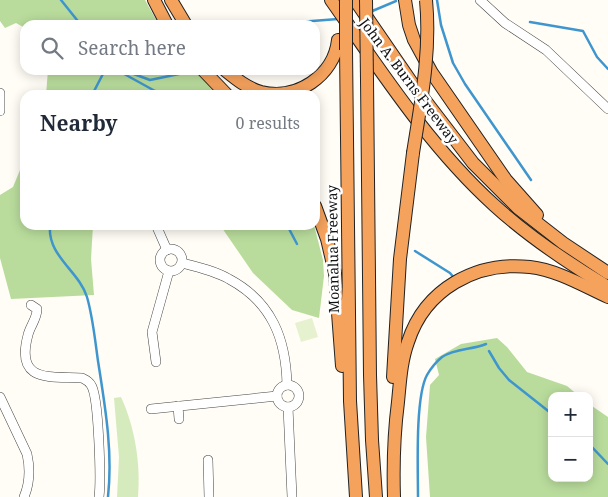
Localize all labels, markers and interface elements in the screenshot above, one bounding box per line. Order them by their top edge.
street label: John A. Burns Freeway [355,13,463,147]
search box [20,20,320,75]
icon: search [38,34,66,62]
text: Search here [78,35,186,61]
text: Nearby [40,109,118,137]
text: 0 results [236,112,300,134]
street label: Moanalua Freeway [322,185,343,313]
map controls [548,392,593,482]
button: + [548,392,593,437]
button: − [548,437,593,482]

